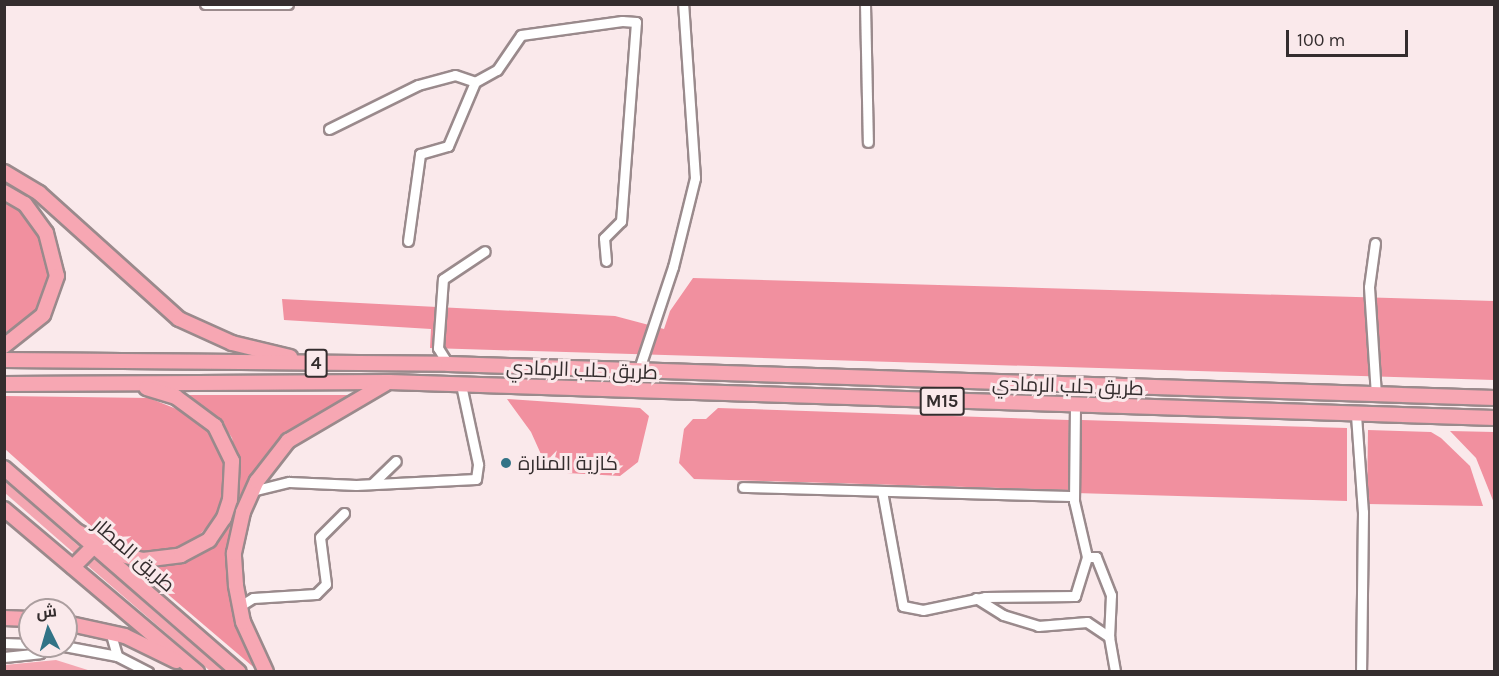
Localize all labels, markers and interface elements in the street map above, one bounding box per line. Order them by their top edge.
scale bar [1289,18,1410,56]
text: 100 m [1297,29,1345,51]
road number: 4 [304,348,328,378]
street label: طريق حلب الرمادي [506,355,658,385]
street label: طريق حلب الرمادي [992,371,1144,401]
road number: M15 [920,386,964,416]
place label: كازية المنارة [518,451,618,475]
marker: كازية المنارة [499,456,513,470]
street label: طريق المطار [88,513,180,597]
north arrow [18,598,78,658]
text: ش [36,601,58,622]

